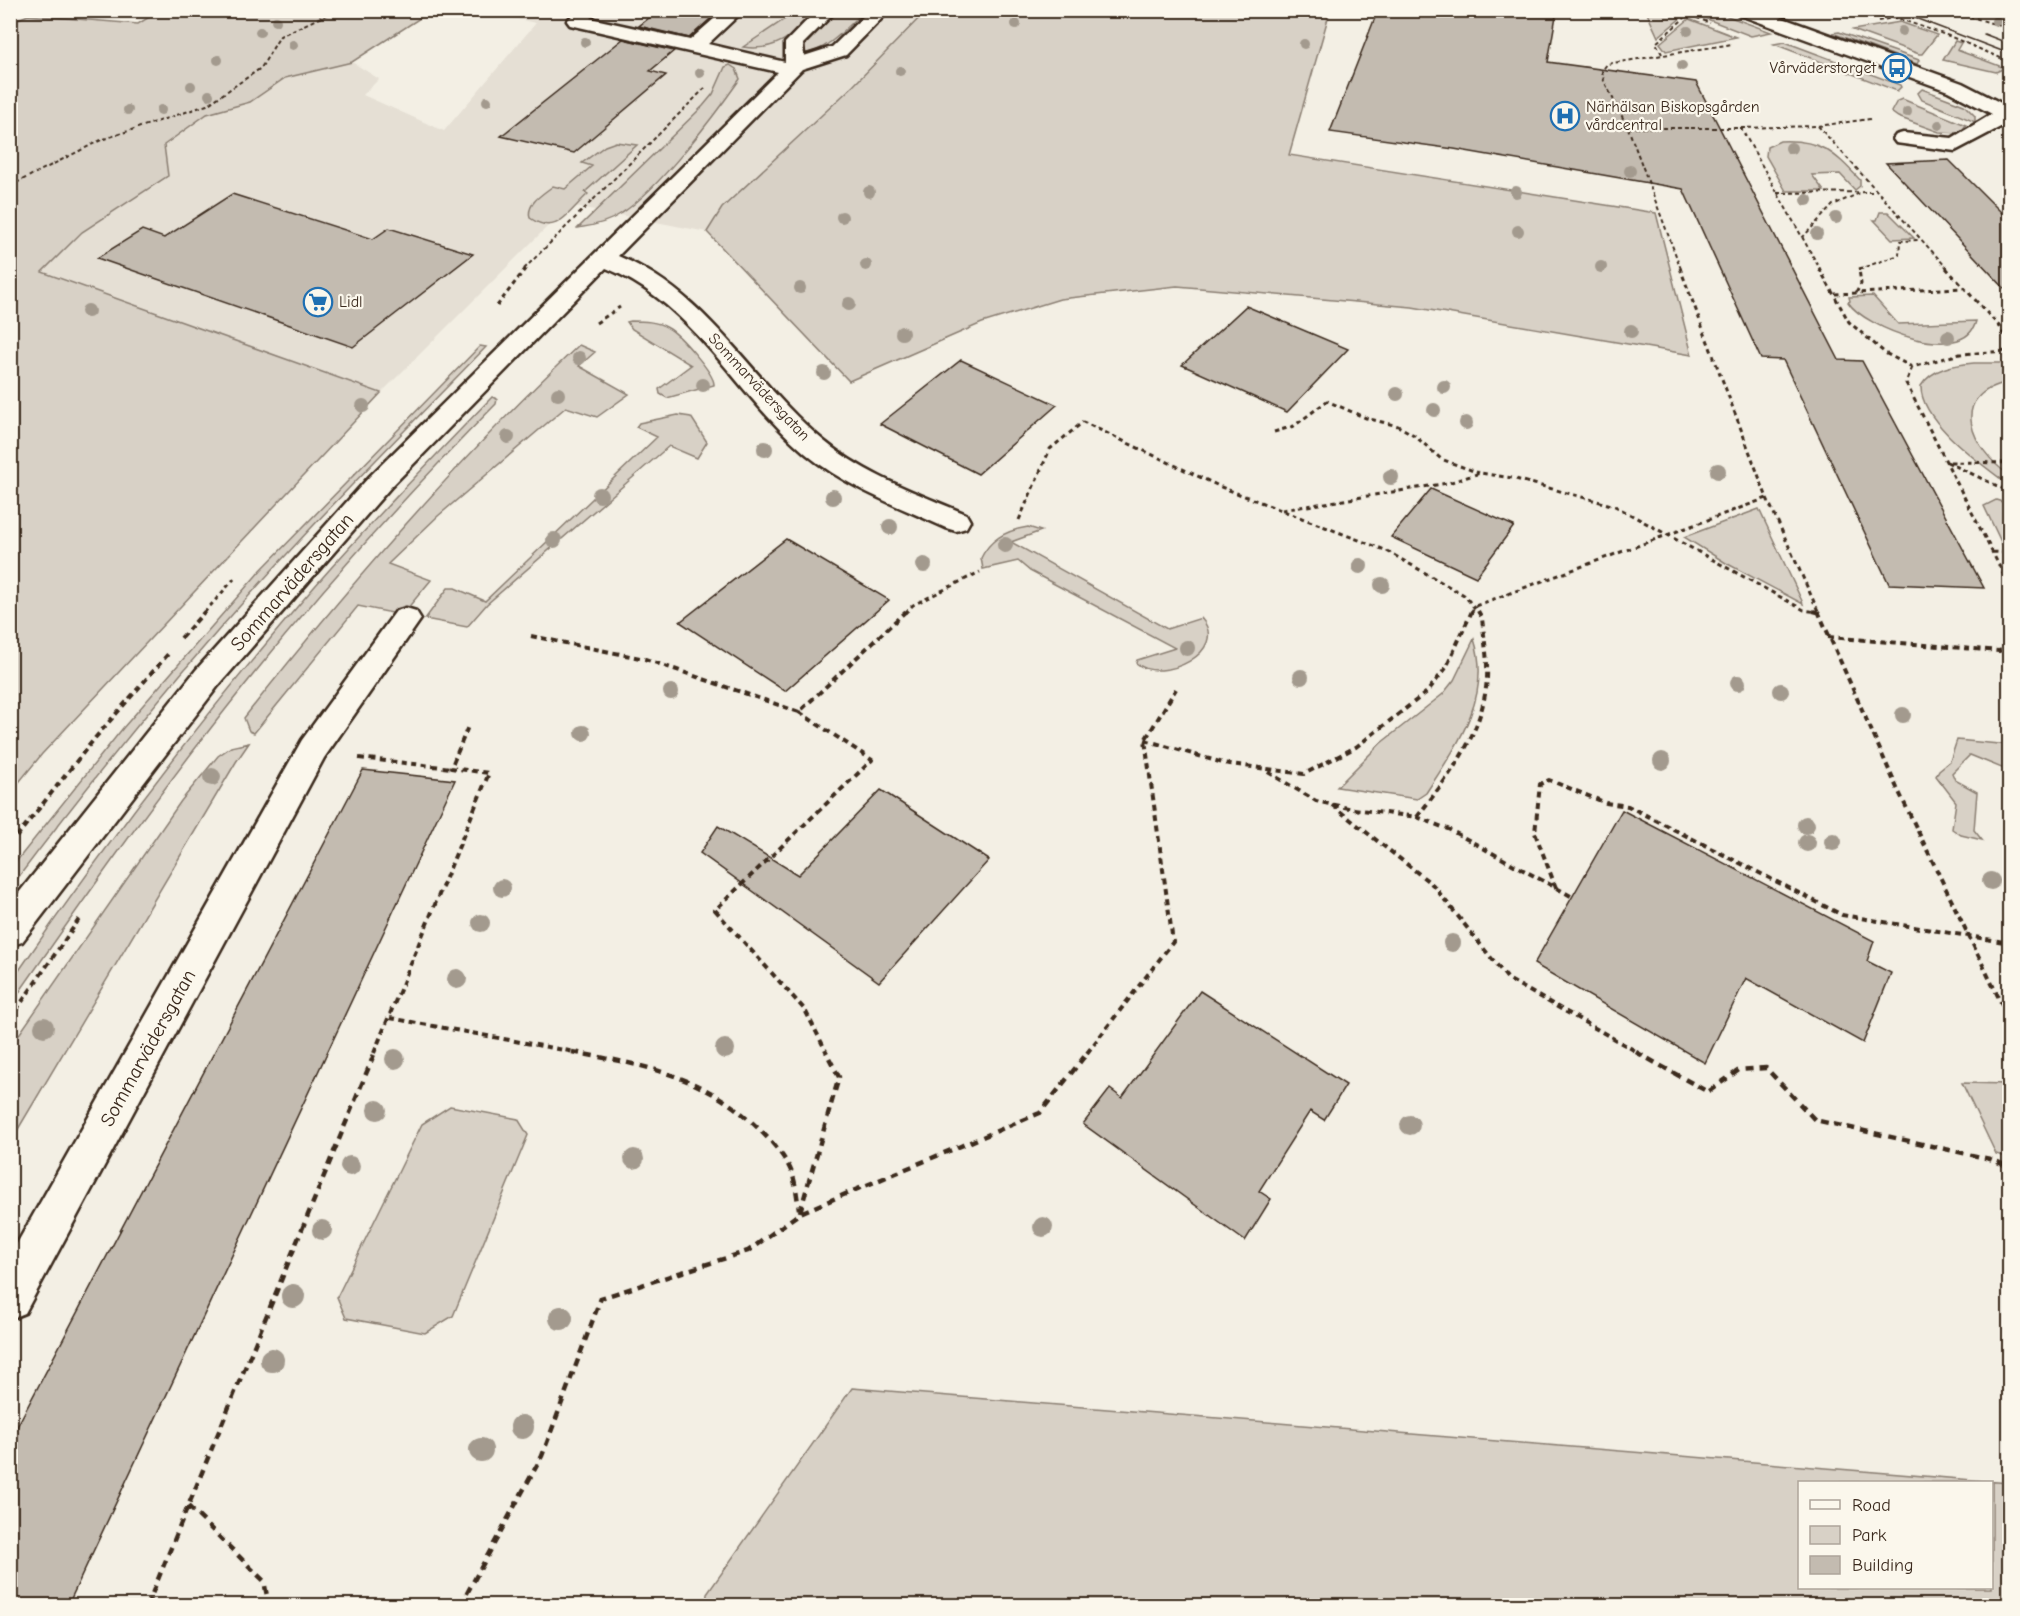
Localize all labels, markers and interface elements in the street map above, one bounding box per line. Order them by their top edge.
bus stop icon: Vårväderstorget [1881,52,1913,84]
place label: Vårväderstorget [1769,59,1876,77]
place label: Närhälsan Biskopsgården vårdcentral [1585,98,1760,134]
hospital icon: Närhälsan Biskopsgården vårdcentral [1549,100,1581,132]
supermarket icon: Lidl [302,286,334,318]
place label: Lidl [339,293,363,311]
street label: Sommarvädersgatan [705,330,813,444]
street label: Sommarvädersgatan [226,508,358,656]
street label: Sommarvädersgatan [95,966,201,1130]
legend [1798,1481,1993,1589]
text: Road [1852,1495,1891,1516]
text: Park [1852,1525,1887,1546]
text: Building [1852,1555,1914,1576]

